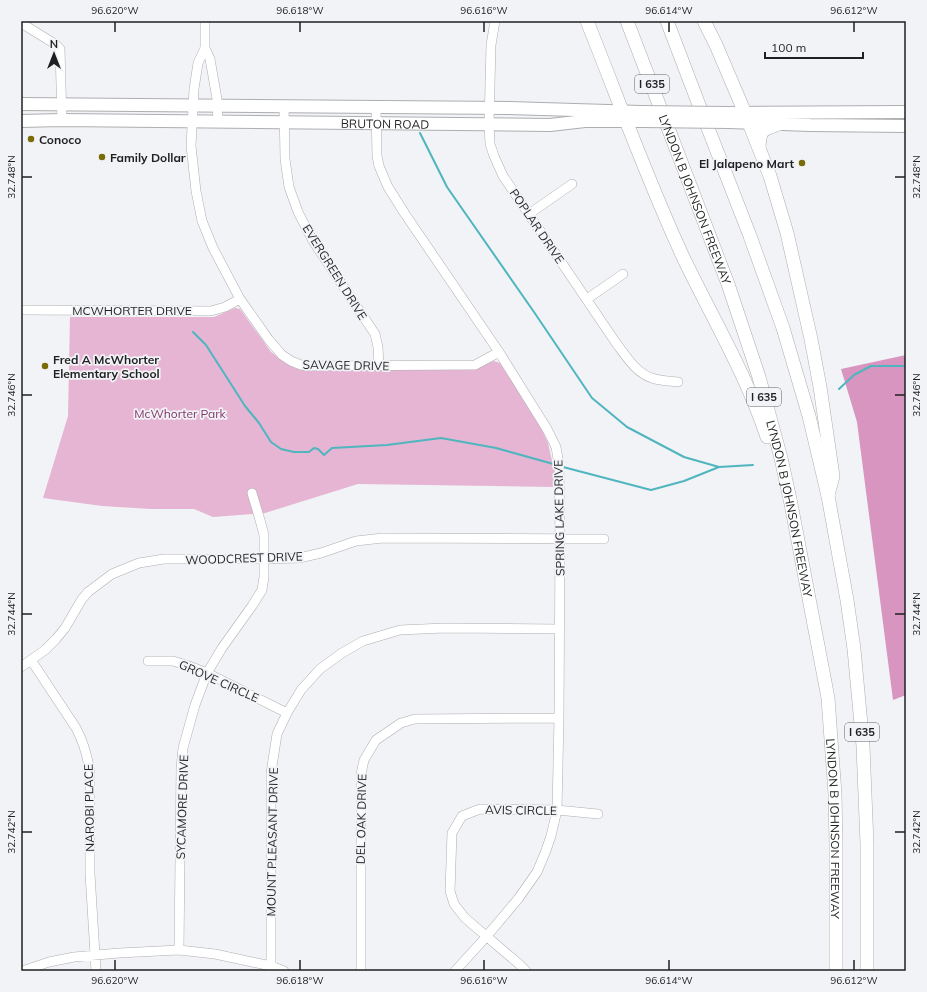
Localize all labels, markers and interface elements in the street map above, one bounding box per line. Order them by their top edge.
text: 96.620°W [91,4,139,17]
text: 96.618°W [276,4,324,17]
text: 96.616°W [460,4,508,17]
text: 96.614°W [645,4,693,17]
text: 96.612°W [830,4,878,17]
north arrow [34,34,74,74]
scale bar [765,34,863,60]
text: N [50,37,58,51]
text: 100 m [771,40,806,55]
road number: I 635 [635,75,669,93]
street label: LYNDON B JOHNSON FREEWAY [656,112,735,287]
street label: BRUTON ROAD [341,115,429,131]
place label: Conoco [39,132,81,147]
marker: Conoco [26,134,36,144]
place label: Family Dollar [110,150,186,165]
marker: Family Dollar [97,152,107,162]
text: 32.748°N [5,155,18,199]
text: 32.748°N [910,155,923,199]
place label: El Jalapeno Mart [699,156,794,171]
marker: El Jalapeno Mart [797,158,807,168]
street label: POPLAR DRIVE [506,186,568,266]
street label: EVERGREEN DRIVE [300,221,370,323]
street label: MCWHORTER DRIVE [72,303,192,318]
place label: Fred A McWhorter Elementary School [53,352,160,381]
street label: SAVAGE DRIVE [302,357,390,373]
marker: Fred A McWhorter Elementary School [40,361,50,371]
text: 32.746°N [5,373,18,417]
text: 32.746°N [910,373,923,417]
road number: I 635 [747,388,781,406]
park label: McWhorter Park [134,406,227,421]
street label: LYNDON B JOHNSON FREEWAY [764,418,816,599]
street label: SPRING LAKE DRIVE [550,460,568,576]
street label: WOODCREST DRIVE [185,548,303,568]
text: 32.744°N [5,592,18,636]
text: 32.744°N [910,592,923,636]
street label: GROVE CIRCLE [177,657,261,705]
road number: I 635 [845,723,879,741]
street label: LYNDON B JOHNSON FREEWAY [823,738,844,920]
street label: SYCAMORE DRIVE [173,754,191,860]
street label: NAROBI PLACE [81,764,97,852]
street label: MOUNT PLEASANT DRIVE [263,767,281,917]
street label: DEL OAK DRIVE [353,774,369,864]
street label: AVIS CIRCLE [485,802,557,818]
text: 32.742°N [5,810,18,854]
text: 32.742°N [910,810,923,854]
text: 96.620°W [91,974,139,987]
text: 96.618°W [276,974,324,987]
text: 96.616°W [460,974,508,987]
text: 96.614°W [645,974,693,987]
text: 96.612°W [830,974,878,987]

